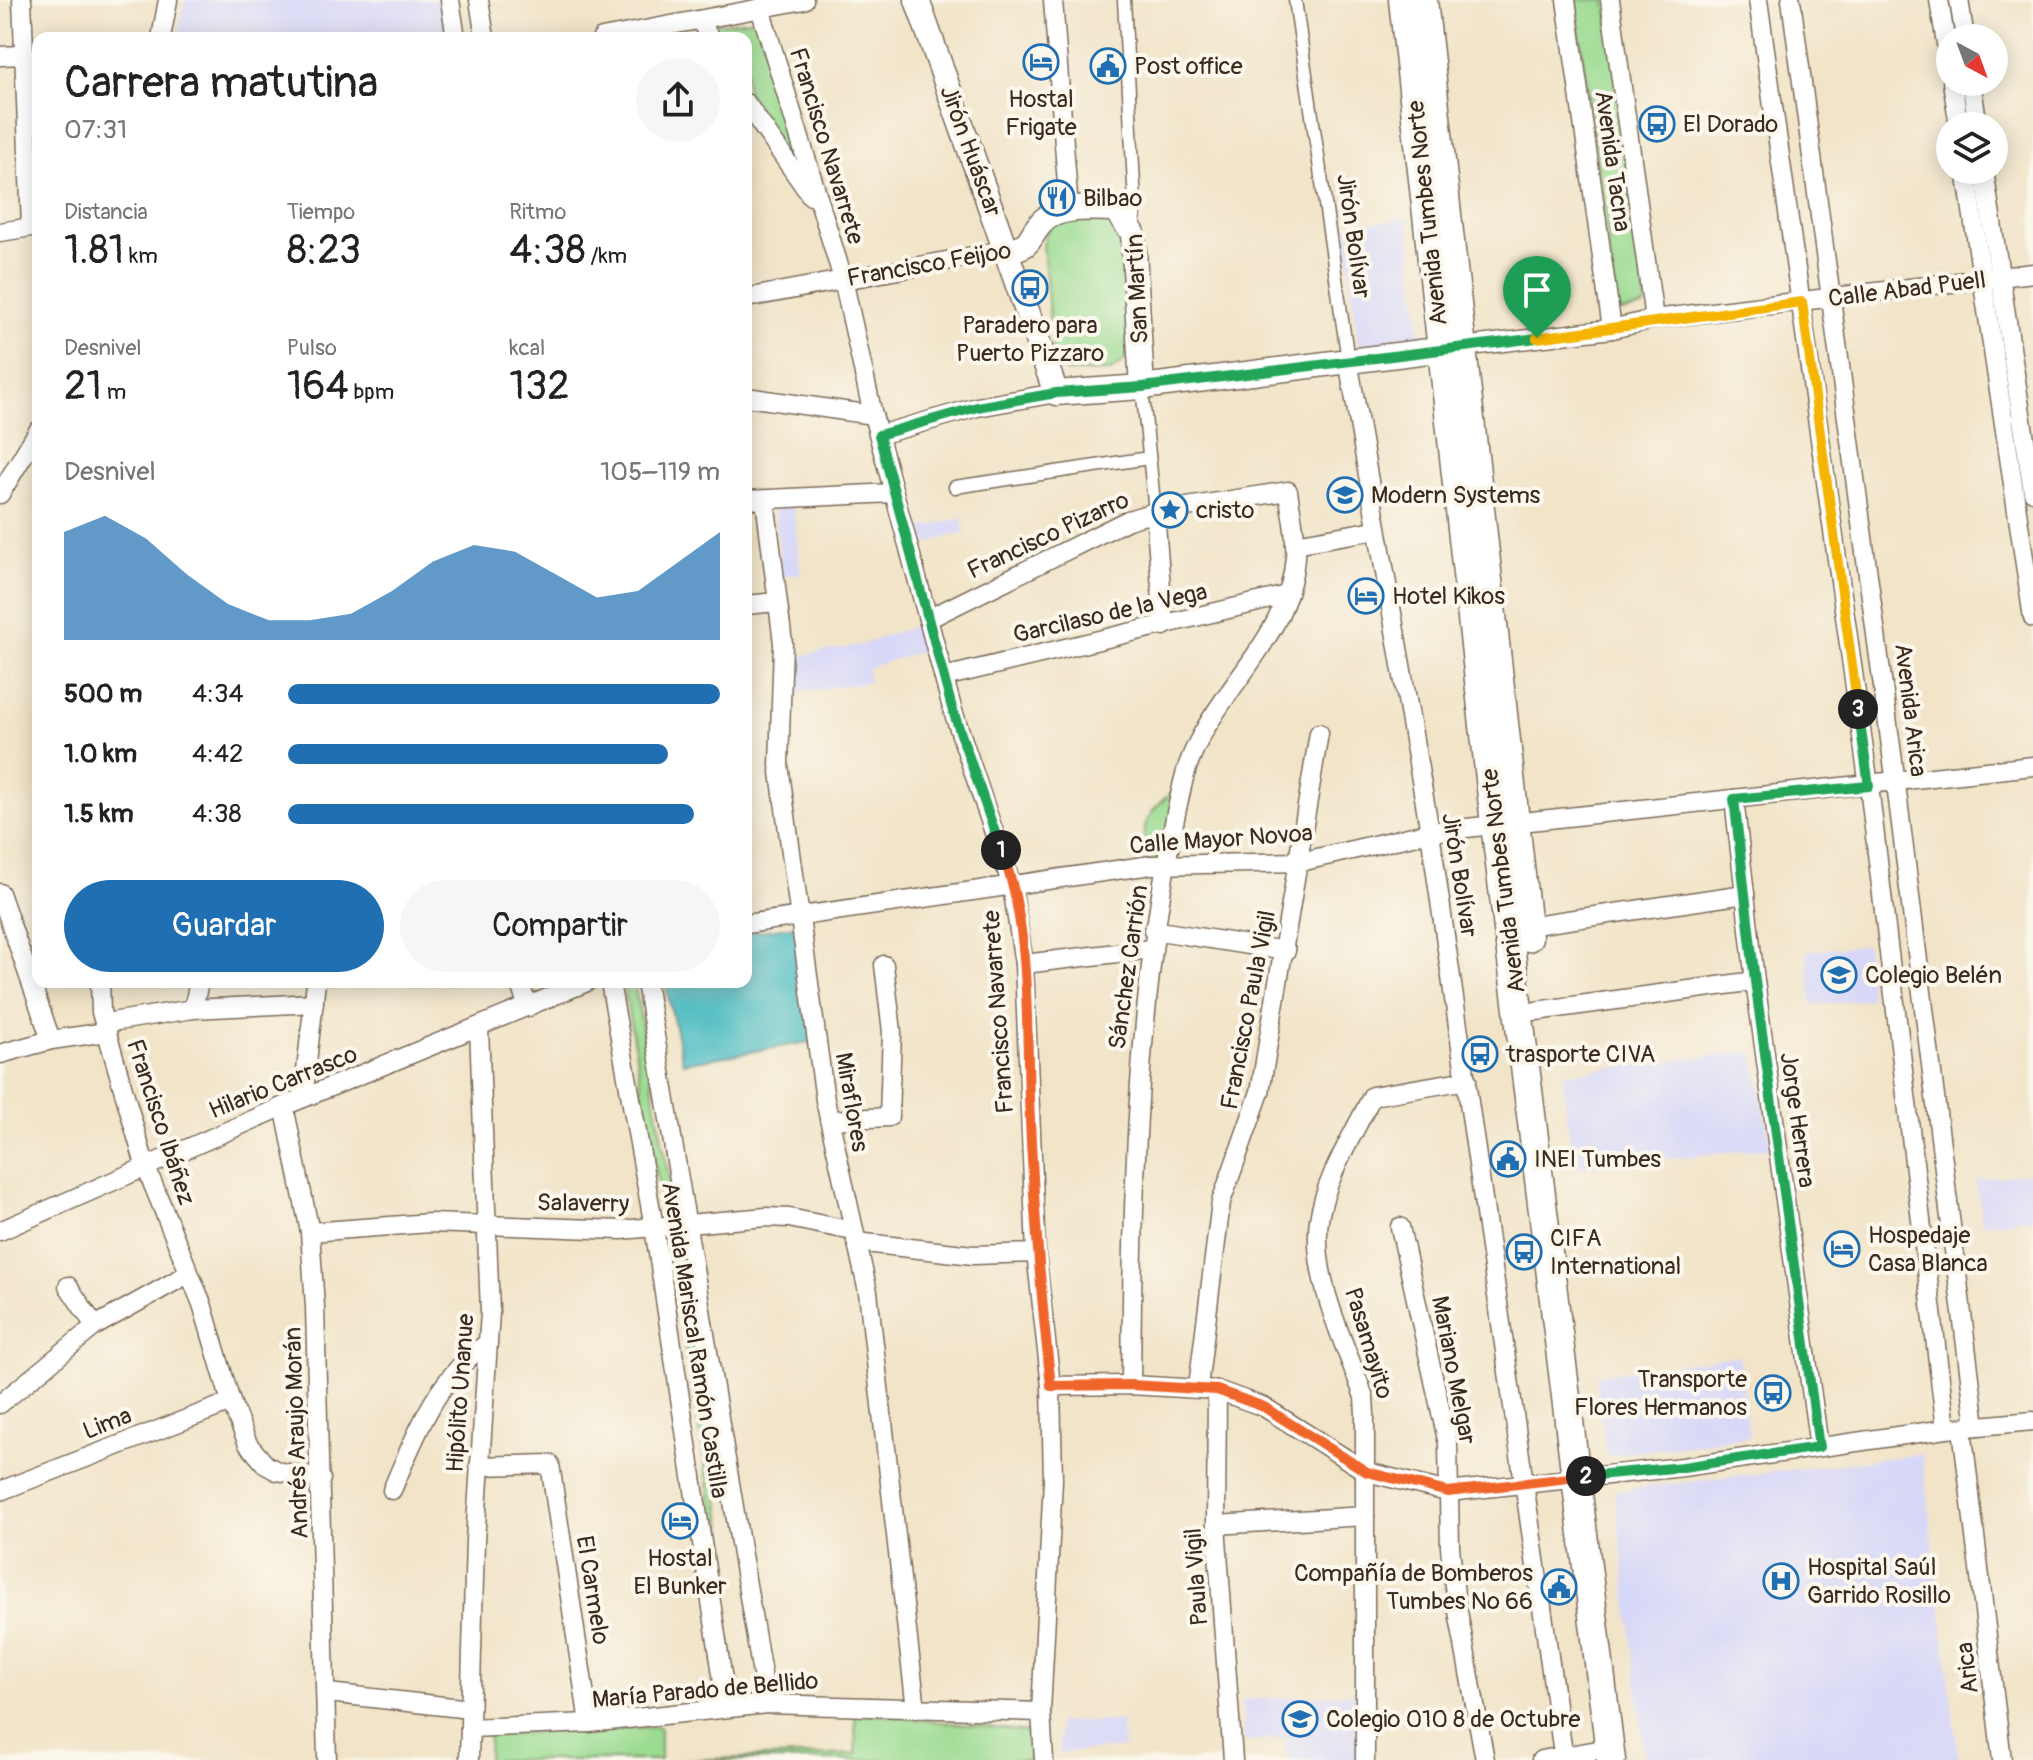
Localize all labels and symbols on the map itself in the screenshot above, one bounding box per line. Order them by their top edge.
north arrow [1936,24,2008,96]
hotel icon: Hostal Frigate [1022,43,1060,81]
street label: Francisco Navarrete [783,44,870,248]
public building icon: Post office [1089,47,1127,85]
place label: Post office [1134,52,1243,81]
street label: Jirón Huáscar [933,82,1008,221]
place label: Hostal Frigate [1005,85,1077,142]
street label: Avenida Tacna [1588,89,1637,234]
street label: Avenida Tumbes Norte [1401,99,1454,327]
bus stop icon: El Dorado [1638,105,1676,143]
place label: El Dorado [1683,110,1778,139]
street label: Jirón Bolívar [1330,172,1377,301]
restaurant icon: Bilbao [1038,179,1076,217]
place label: Bilbao [1083,184,1143,213]
street label: San Martín [1120,233,1155,345]
street label: Francisco Feijoo [845,236,1014,293]
pin [1503,256,1571,338]
street label: Calle Abad Puell [1827,265,1987,314]
bus stop icon: Paradero para Puerto Pizzaro [1011,269,1049,307]
place label: Paradero para Puerto Pizzaro [956,311,1104,368]
school or university icon: Modern Systems [1326,476,1364,514]
place label: Modern Systems [1371,481,1541,510]
street label: Francisco Pizarro [963,485,1134,586]
place icon: cristo [1151,491,1189,529]
place label: cristo [1196,496,1254,525]
street label: Garcilaso de la Vega [1010,577,1210,650]
hotel icon: Hotel Kikos [1347,577,1385,615]
place label: Hotel Kikos [1392,582,1505,611]
street label: Avenida Arica [1888,642,1933,778]
pin: 3 [1838,689,1878,729]
street label: Avenida Tumbes Norte [1475,767,1532,995]
street label: Jirón Bolívar [1435,811,1484,940]
street label: Calle Mayor Novoa [1128,819,1314,860]
pin: 1 [981,830,1021,870]
street label: Sánchez Carrión [1103,883,1154,1051]
street label: Francisco Paula Vigil [1215,908,1282,1112]
street label: Francisco Navarrete [977,909,1020,1115]
school or university icon: Colegio Belén [1820,956,1858,994]
place label: Colegio Belén [1865,961,2002,990]
bus stop icon: trasporte CIVA [1461,1035,1499,1073]
street label: Francisco Ibáñez [120,1036,201,1209]
street label: Hilario Carrasco [205,1040,362,1125]
place label: trasporte CIVA [1505,1040,1655,1069]
street label: Miraflores [829,1050,875,1154]
street label: Jorge Herrera [1774,1051,1821,1190]
public building icon: INEI Tumbes [1489,1140,1527,1178]
place label: INEI Tumbes [1534,1145,1661,1174]
street label: Avenida Mariscal Ramón Castilla [655,1180,734,1500]
street label: Salaverry [537,1188,629,1219]
place label: Hospedaje Casa Blanca [1868,1221,1988,1278]
place label: CIFA International [1550,1224,1681,1281]
hotel icon: Hospedaje Casa Blanca [1823,1230,1861,1268]
bus stop icon: CIFA International [1505,1233,1543,1271]
street label: Pasamayito [1338,1284,1399,1402]
street label: Mariano Melgar [1425,1293,1482,1447]
street label: Hipólito Unanue [440,1313,481,1473]
street label: Andrés Araujo Morán [278,1326,315,1540]
place label: Transporte Flores Hermanos [1574,1365,1747,1422]
bus stop icon: Transporte Flores Hermanos [1754,1374,1792,1412]
street label: Lima [79,1401,136,1446]
pin: 2 [1566,1456,1606,1496]
hotel icon: Hostal El Bunker [661,1502,699,1540]
street label: Paula Vigil [1179,1527,1214,1627]
street label: El Carmelo [570,1534,615,1647]
place label: Hostal El Bunker [633,1544,727,1601]
place label: Hospital Saúl Garrido Rosillo [1807,1553,1951,1610]
place label: Compañía de Bomberos Tumbes Nº 66 [1294,1559,1533,1616]
hospital icon: Hospital Saúl Garrido Rosillo [1762,1562,1800,1600]
public building icon: Compañía de Bomberos Tumbes Nº 66 [1540,1568,1578,1606]
street label: Arica [1950,1640,1985,1695]
street label: María Parado de Bellido [591,1666,819,1715]
school or university icon: Colegio 010 8 de Octubre [1281,1700,1319,1738]
place label: Colegio 010 8 de Octubre [1326,1705,1580,1734]

